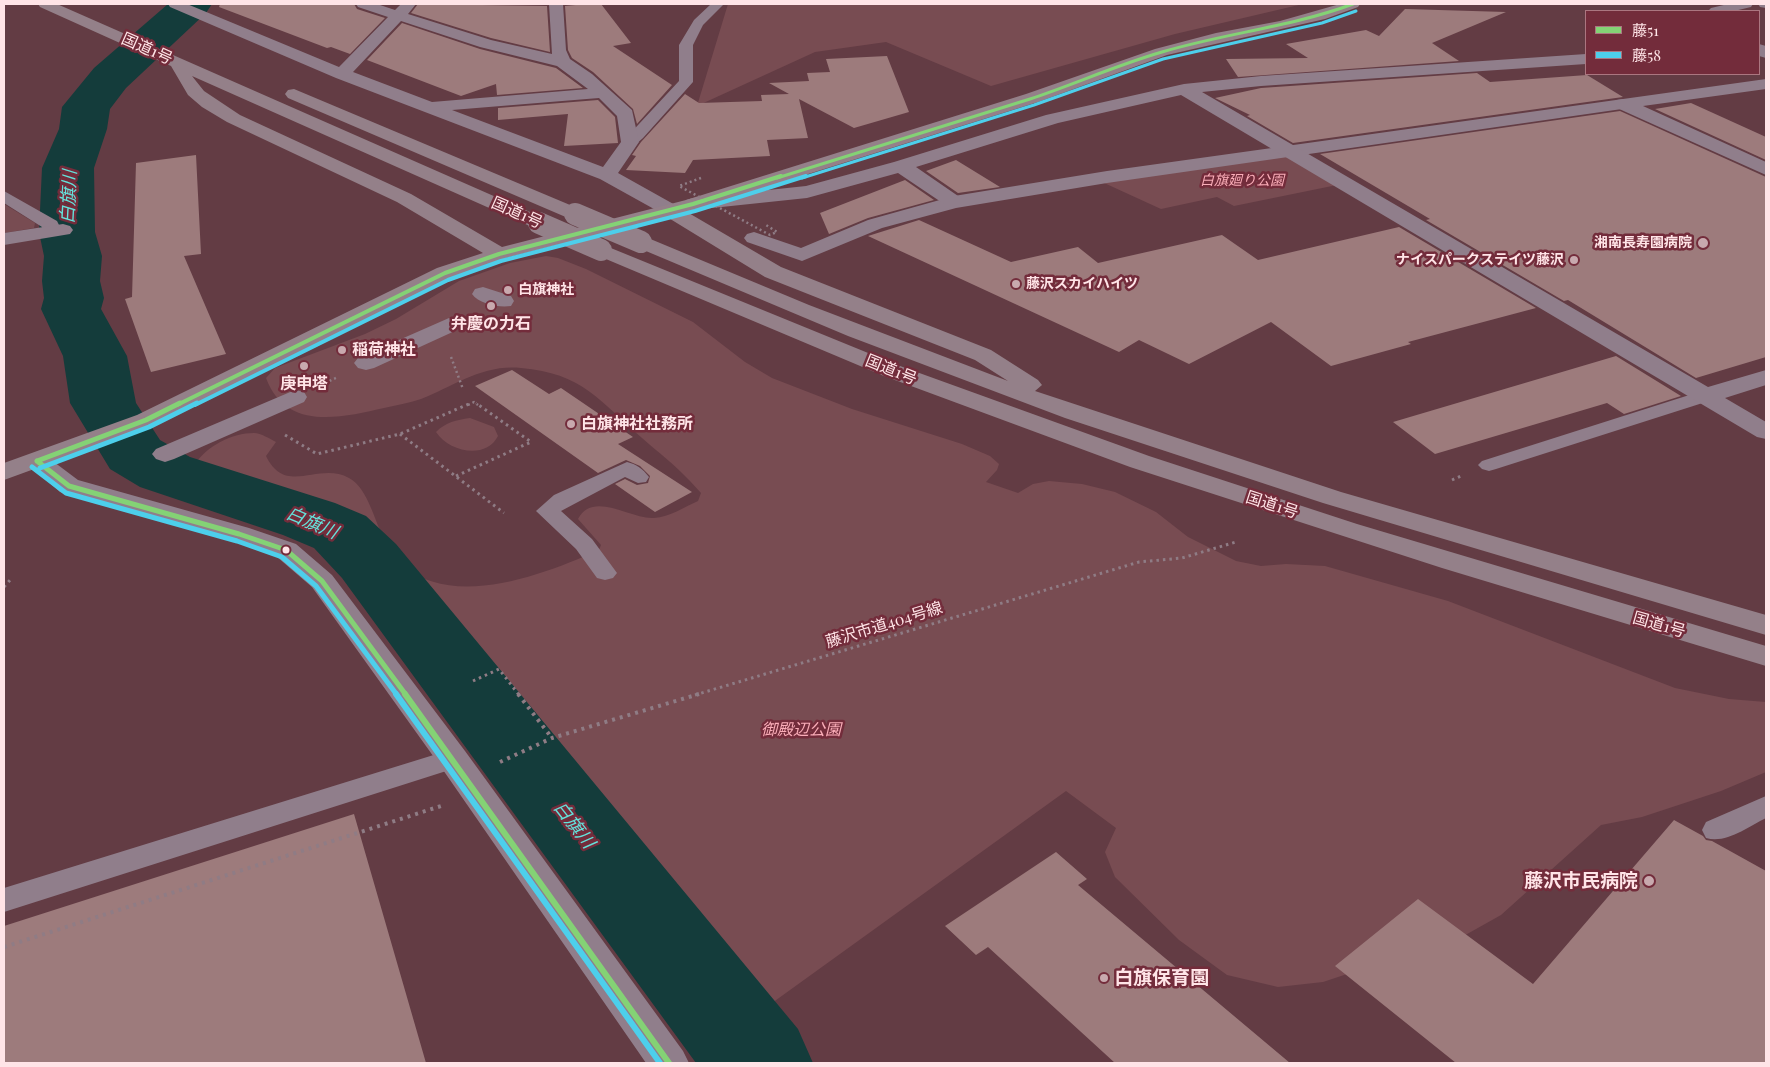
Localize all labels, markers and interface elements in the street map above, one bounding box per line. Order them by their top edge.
legend [1585,10,1760,75]
text: 藤51 [1632,20,1659,40]
street label: 国道1号 [118,29,176,69]
text: 藤58 [1632,45,1661,65]
water label: 白旗川 [57,169,81,225]
park label: 白旗廻り公園 [1200,173,1284,189]
street label: 国道1号 [488,193,546,233]
place label: 湘南長寿園病院 [1594,235,1692,251]
marker: 湘南長寿園病院 [1696,236,1710,250]
place label: ナイスパークステイツ藤沢 [1396,252,1564,268]
marker: ナイスパークステイツ藤沢 [1568,254,1580,266]
place label: 藤沢スカイハイツ [1026,276,1138,292]
marker: 藤沢スカイハイツ [1010,278,1022,290]
place label: 白旗神社 [518,282,574,298]
marker: 白旗神社 [502,284,514,296]
marker: 弁慶の力石 [485,300,497,312]
place label: 弁慶の力石 [451,314,531,334]
place label: 稲荷神社 [352,340,416,360]
marker: 稲荷神社 [336,344,348,356]
street label: 国道1号 [862,351,920,389]
marker: 庚申塔 [298,360,310,372]
place label: 庚申塔 [280,374,328,394]
place label: 白旗神社社務所 [581,414,693,434]
marker: 白旗神社社務所 [565,418,577,430]
street label: 国道1号 [1243,488,1301,522]
water label: 白旗川 [283,503,341,543]
unlabelled marker [281,545,291,555]
street label: 藤沢市道404号線 [823,598,945,652]
street label: 国道1号 [1630,608,1688,642]
park label: 御殿辺公園 [761,720,841,740]
water label: 白旗川 [549,797,599,853]
place label: 藤沢市民病院 [1524,870,1638,892]
marker: 藤沢市民病院 [1642,874,1656,888]
place label: 白旗保育園 [1114,967,1209,989]
marker: 白旗保育園 [1098,972,1110,984]

